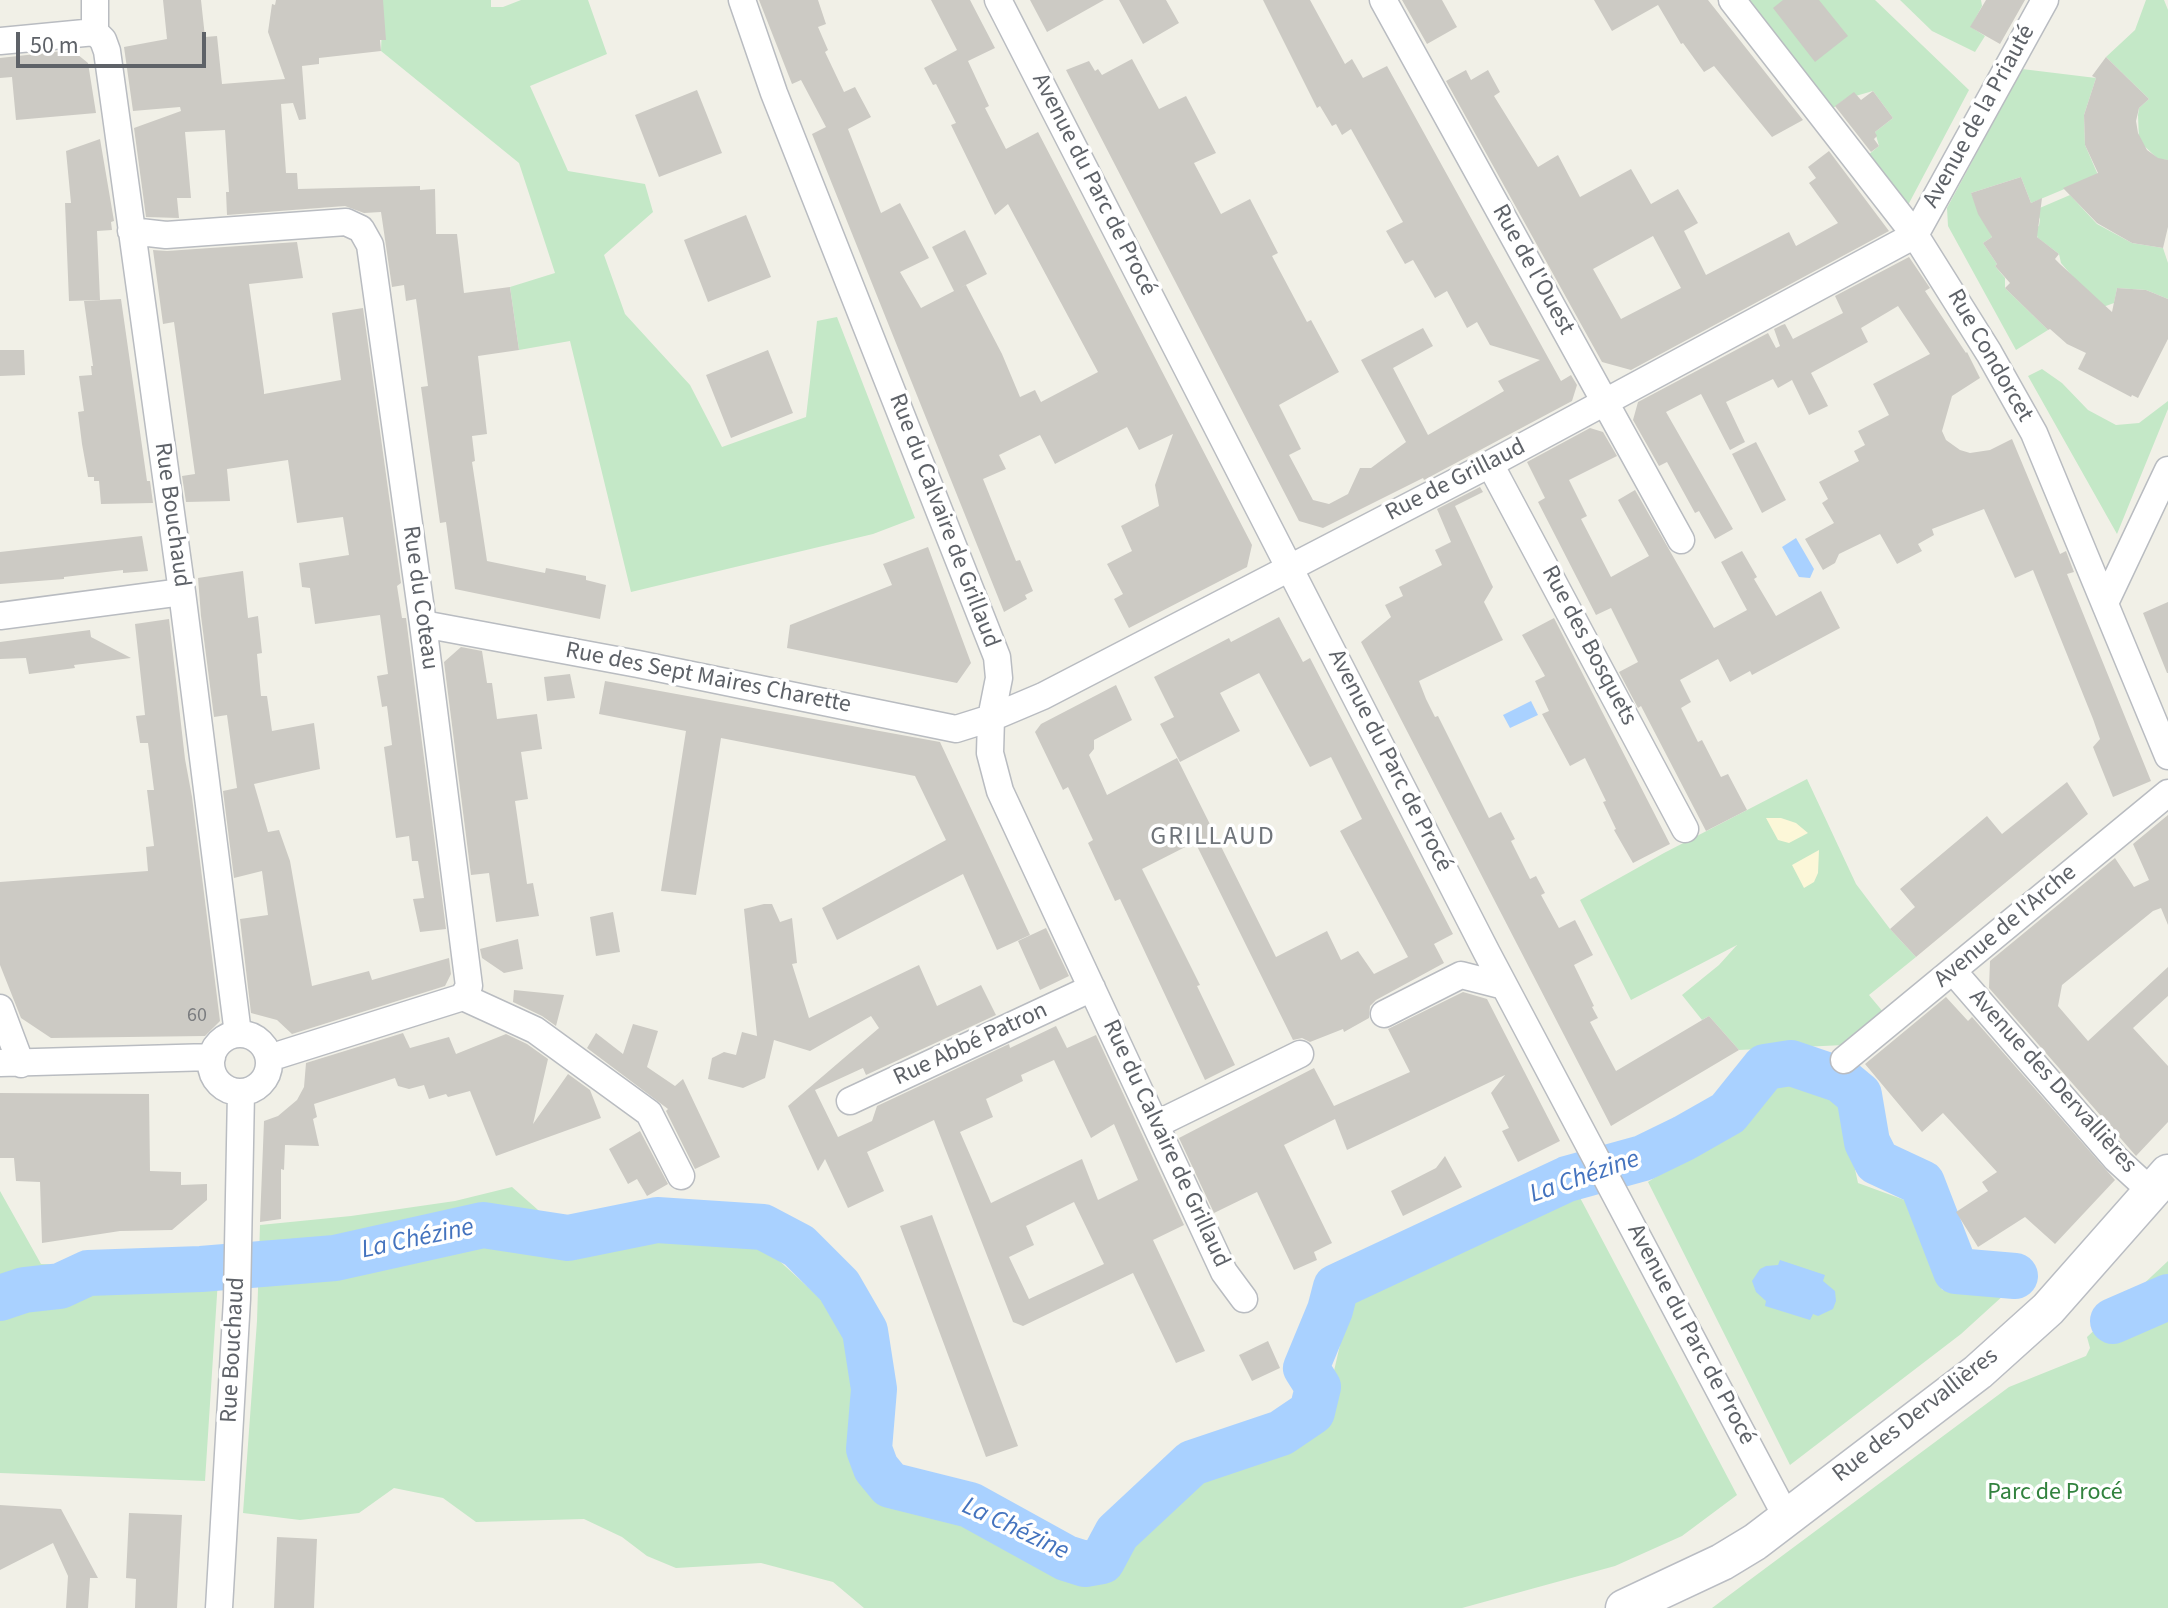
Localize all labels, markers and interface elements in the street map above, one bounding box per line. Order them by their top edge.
scale bar [20,16,210,66]
street label: Avenue de la Priauté [1918,21,2042,213]
text: 50 m [30,28,79,63]
street label: Avenue du Parc de Procé [1024,69,1162,301]
street label: Rue de l'Ouest [1484,200,1580,340]
street label: Rue Condorcet [1940,285,2038,427]
street label: Rue du Calvaire de Grillaud [881,390,1005,652]
street label: Rue de Grillaud [1381,433,1531,529]
street label: Rue Bouchaud [147,441,195,589]
street label: Rue du Coteau [395,524,443,672]
street label: Rue des Bosquets [1534,561,1642,731]
street label: Rue des Sept Maires Charette [563,637,853,721]
street label: Avenue du Parc de Procé [1320,645,1458,877]
district label: GRILLAUD [1150,822,1276,854]
street label: Avenue de l'Arche [1929,859,2083,995]
street label: Avenue des Dervallières [1962,984,2142,1180]
street label: Rue Abbé Patron [890,997,1052,1093]
house number: 60 [187,1005,207,1029]
street label: Rue du Calvaire de Grillaud [1095,1016,1235,1272]
water label: La Chézine [1526,1145,1644,1211]
water label: La Chézine [359,1213,477,1267]
street label: Avenue du Parc de Procé [1620,1220,1760,1450]
street label: Rue Bouchaud [216,1276,252,1424]
street label: Rue des Dervallières [1828,1342,2004,1490]
park label: Parc de Procé [1987,1480,2123,1508]
water label: La Chézine [957,1492,1073,1568]

